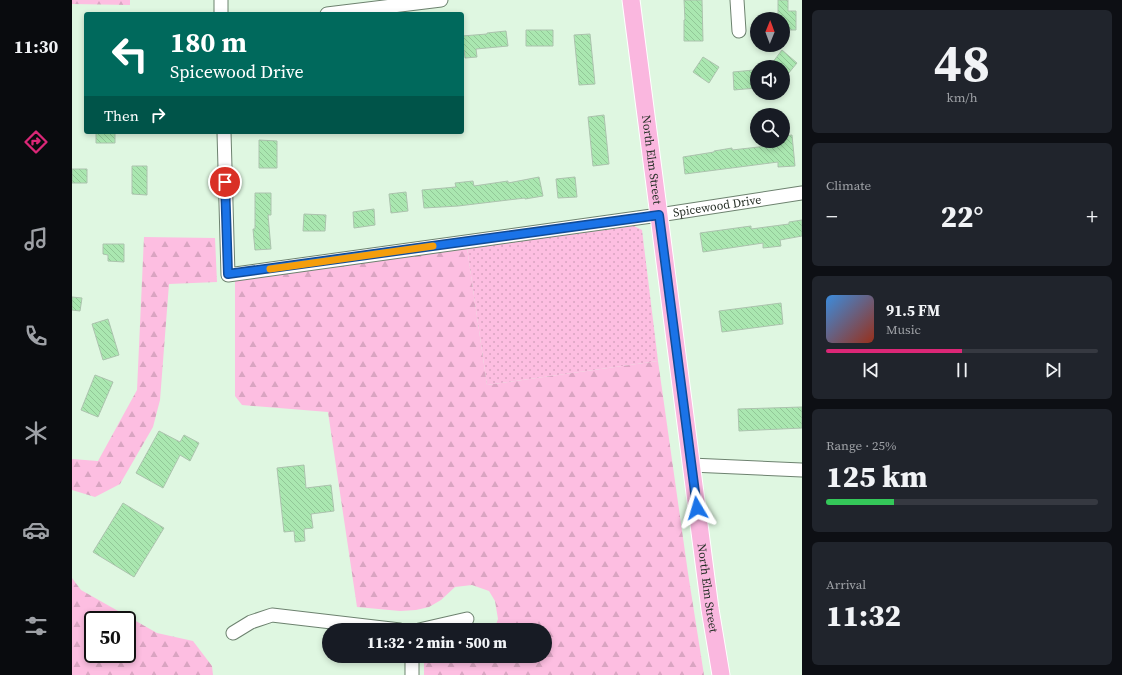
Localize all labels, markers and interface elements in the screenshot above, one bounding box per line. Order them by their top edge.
north arrow [750,12,790,52]
map controls [750,12,790,148]
text: 180 m [170,23,247,61]
text: 48 [934,27,990,98]
icon: left [104,28,156,80]
text: 11:30 [14,34,58,59]
text: Spicewood Drive [170,59,304,84]
button: sound [750,60,790,100]
text: km/h [947,89,977,106]
icon: right [147,104,169,126]
text: Then [104,105,139,126]
button: search [750,108,790,148]
street label: North Elm Street [638,114,665,205]
icon: directions [22,128,50,156]
pin [208,165,242,199]
icon: arrive [214,171,236,193]
text: Climate [826,177,871,194]
street label: Spicewood Drive [672,191,762,221]
text: 22° [941,196,983,237]
text: − [826,201,838,231]
text: + [1086,201,1098,231]
icon: music [22,225,50,253]
text: 91.5 FM [886,300,940,321]
text: Music [886,321,921,338]
icon: phone [22,322,50,350]
icon: previous [860,359,882,381]
icon: pause [951,359,973,381]
icon: next [1042,359,1064,381]
icon: climate [22,419,50,447]
text: Range · 25% [826,437,897,454]
text: 125 km [826,456,927,497]
position arrow [676,487,718,529]
icon: car [22,516,50,544]
street label: North Elm Street [694,542,722,634]
text: Arrival [826,576,866,593]
text: 11:32 [826,595,901,636]
speed limit sign: 50 [84,611,136,663]
icon: filters [22,612,50,640]
text: 11:32 · 2 min · 500 m [367,632,507,653]

